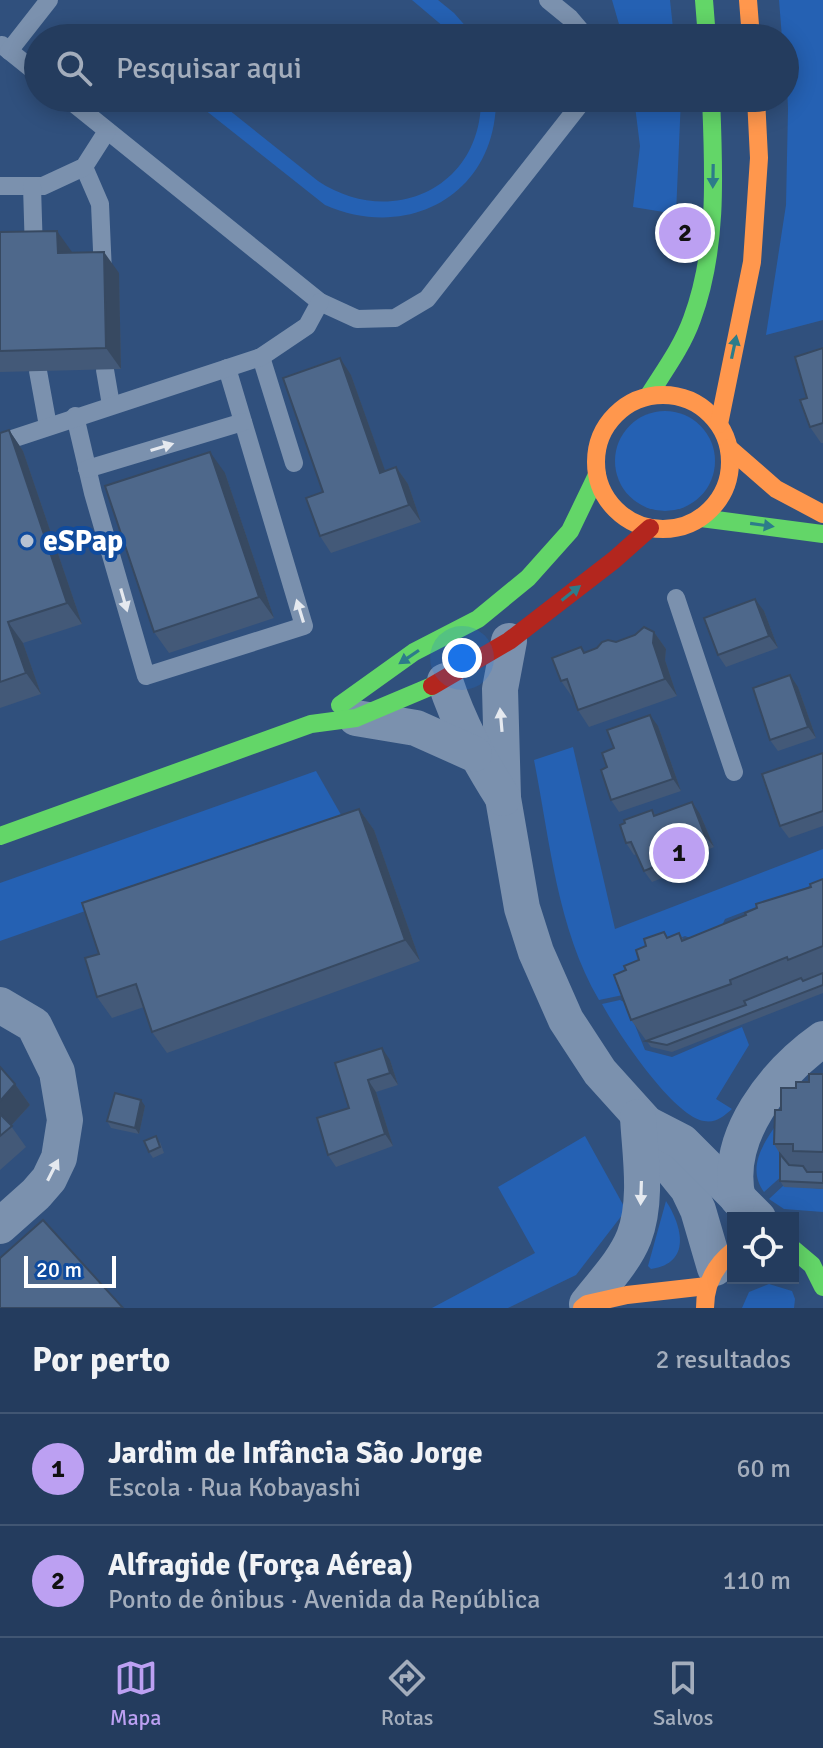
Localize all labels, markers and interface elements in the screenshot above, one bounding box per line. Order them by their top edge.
search box [24,24,799,112]
icon: search [52,46,96,90]
text: Pesquisar aqui [116,50,302,87]
one-way arrow [707,164,720,189]
pin: 2 [659,203,711,263]
one-way arrow [728,334,740,359]
one-way arrow [150,440,174,452]
one-way arrow [750,518,775,531]
place label: eSPap [43,523,123,560]
marker: eSPap [18,532,36,550]
one-way arrow [561,586,581,602]
one-way arrow [118,588,131,612]
one-way arrow [293,599,306,623]
your location [442,638,482,678]
one-way arrow [398,649,420,663]
one-way arrow [495,707,508,732]
pin: 1 [653,823,705,883]
one-way arrow [46,1158,60,1181]
one-way arrow [635,1181,648,1206]
map controls [727,1212,799,1284]
button: locate [727,1212,799,1284]
scale bar [24,1252,116,1288]
text: 20 m [36,1256,82,1283]
text: Por perto [32,1339,170,1381]
text: 2 resultados [655,1344,791,1376]
text: Jardim de Infância São Jorge [108,1435,483,1472]
text: 1 [51,1453,65,1485]
text: 60 m [736,1453,791,1485]
text: Escola · Rua Kobayashi [108,1472,361,1504]
text: Alfragide (Força Aérea) [108,1547,413,1584]
text: 2 [51,1565,65,1597]
text: 110 m [722,1565,791,1597]
text: Ponto de ônibus · Avenida da República [108,1584,540,1616]
tab: Mapa [110,1656,161,1731]
tab: Rotas [381,1656,433,1731]
tab: Salvos [653,1656,713,1731]

